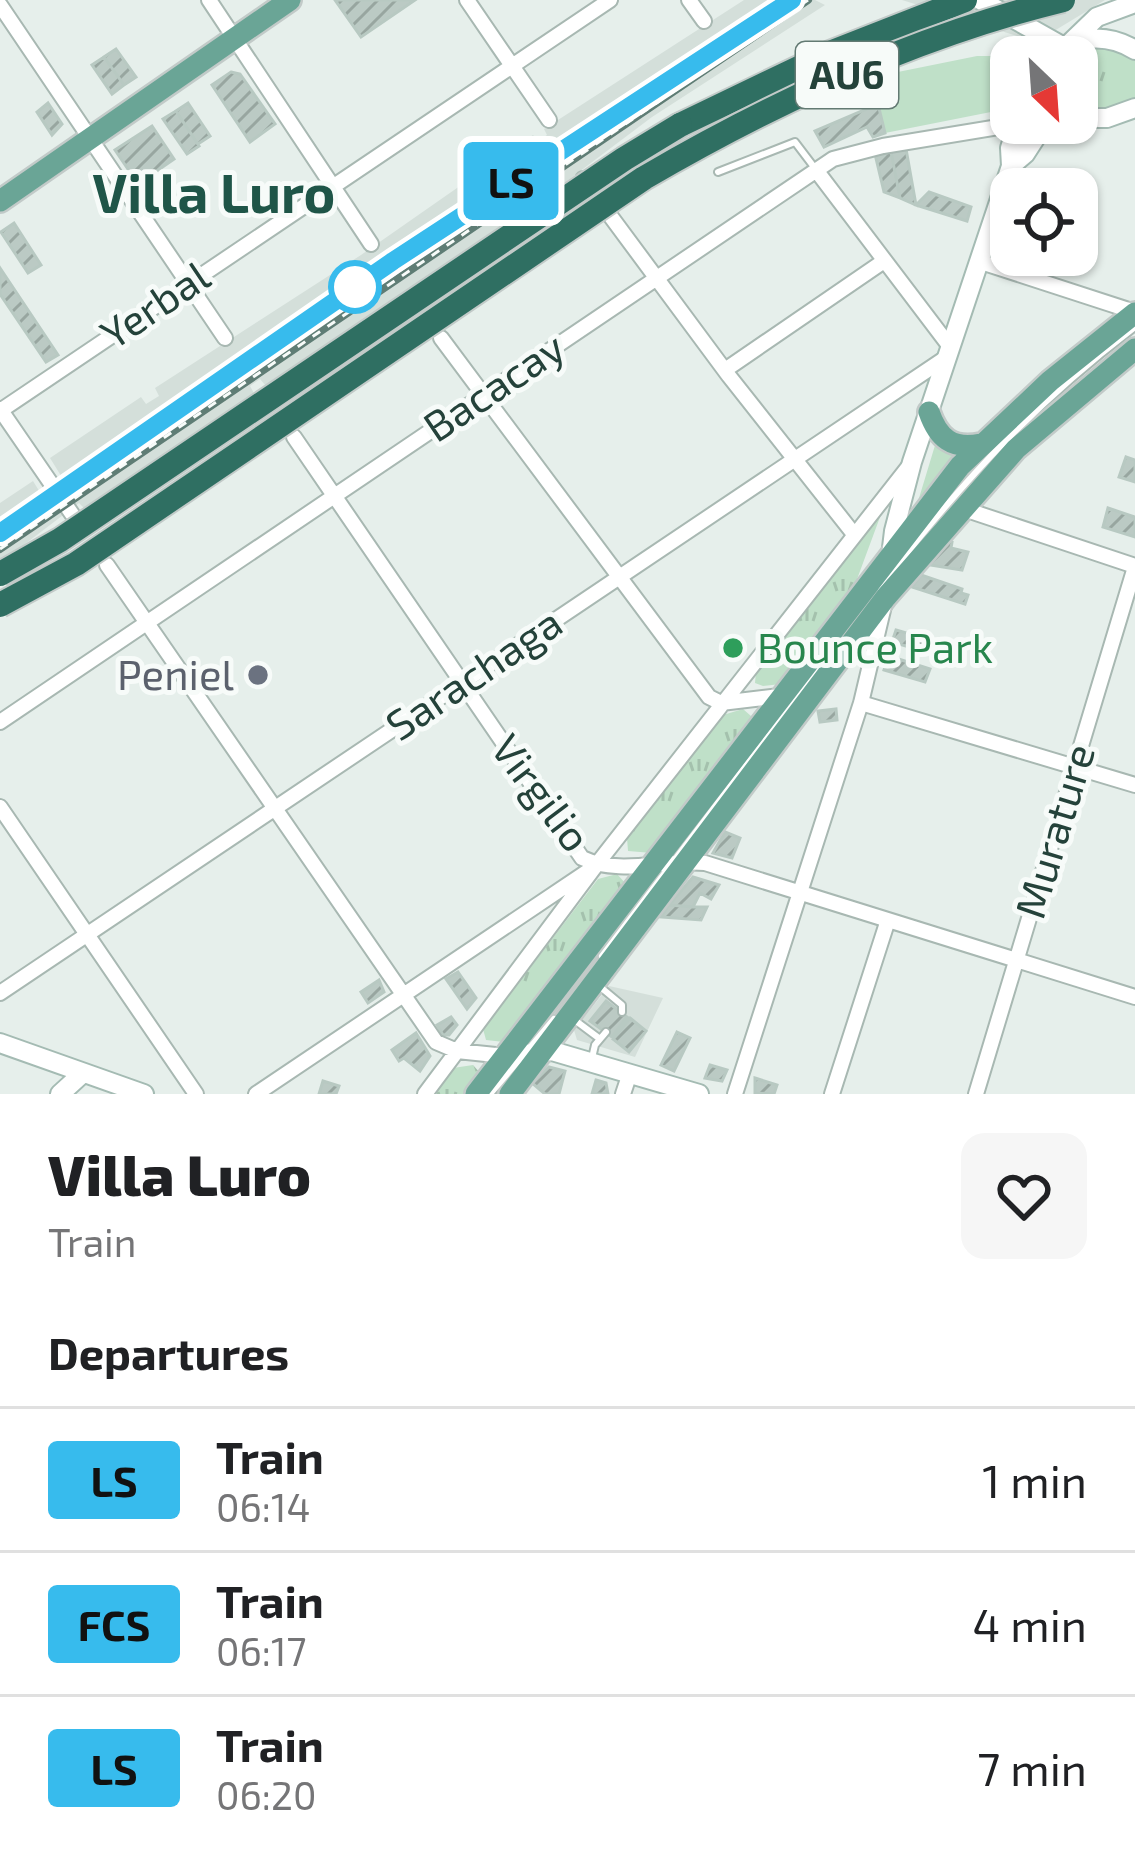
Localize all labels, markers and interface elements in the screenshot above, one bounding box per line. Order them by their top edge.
north arrow [990,36,1098,144]
map controls [990,36,1098,276]
road number: AU6 [796,42,898,108]
line badge: LS [457,142,565,220]
text: LS [487,156,535,206]
district label: Villa Luro [93,159,335,224]
button: locate [990,168,1098,276]
street label: Yerbal [90,249,218,358]
unlabelled marker [330,262,380,312]
street label: Bacacay [413,320,573,450]
street label: Sarachaga [376,595,570,749]
place label: Bounce Park [757,621,993,671]
marker: Bounce Park [720,635,746,661]
place label: Peniel [117,648,235,698]
marker: Peniel [245,662,271,688]
street label: Virgilio [483,724,603,860]
street label: Murature [1003,737,1103,924]
button: heart [961,1133,1087,1259]
text: Villa Luro [48,1139,311,1207]
text: Train [48,1218,136,1265]
text: Departures [48,1325,289,1379]
text: Train [216,1429,324,1483]
text: 1 min [982,1453,1087,1507]
text: LS [90,1455,138,1505]
text: 06:14 [216,1483,311,1530]
text: Train [216,1573,324,1627]
text: 4 min [973,1597,1087,1651]
text: FCS [78,1599,150,1649]
text: 06:17 [216,1627,307,1674]
text: Train [216,1717,324,1771]
text: 7 min [977,1741,1087,1795]
text: LS [90,1743,138,1793]
text: 06:20 [216,1771,316,1818]

